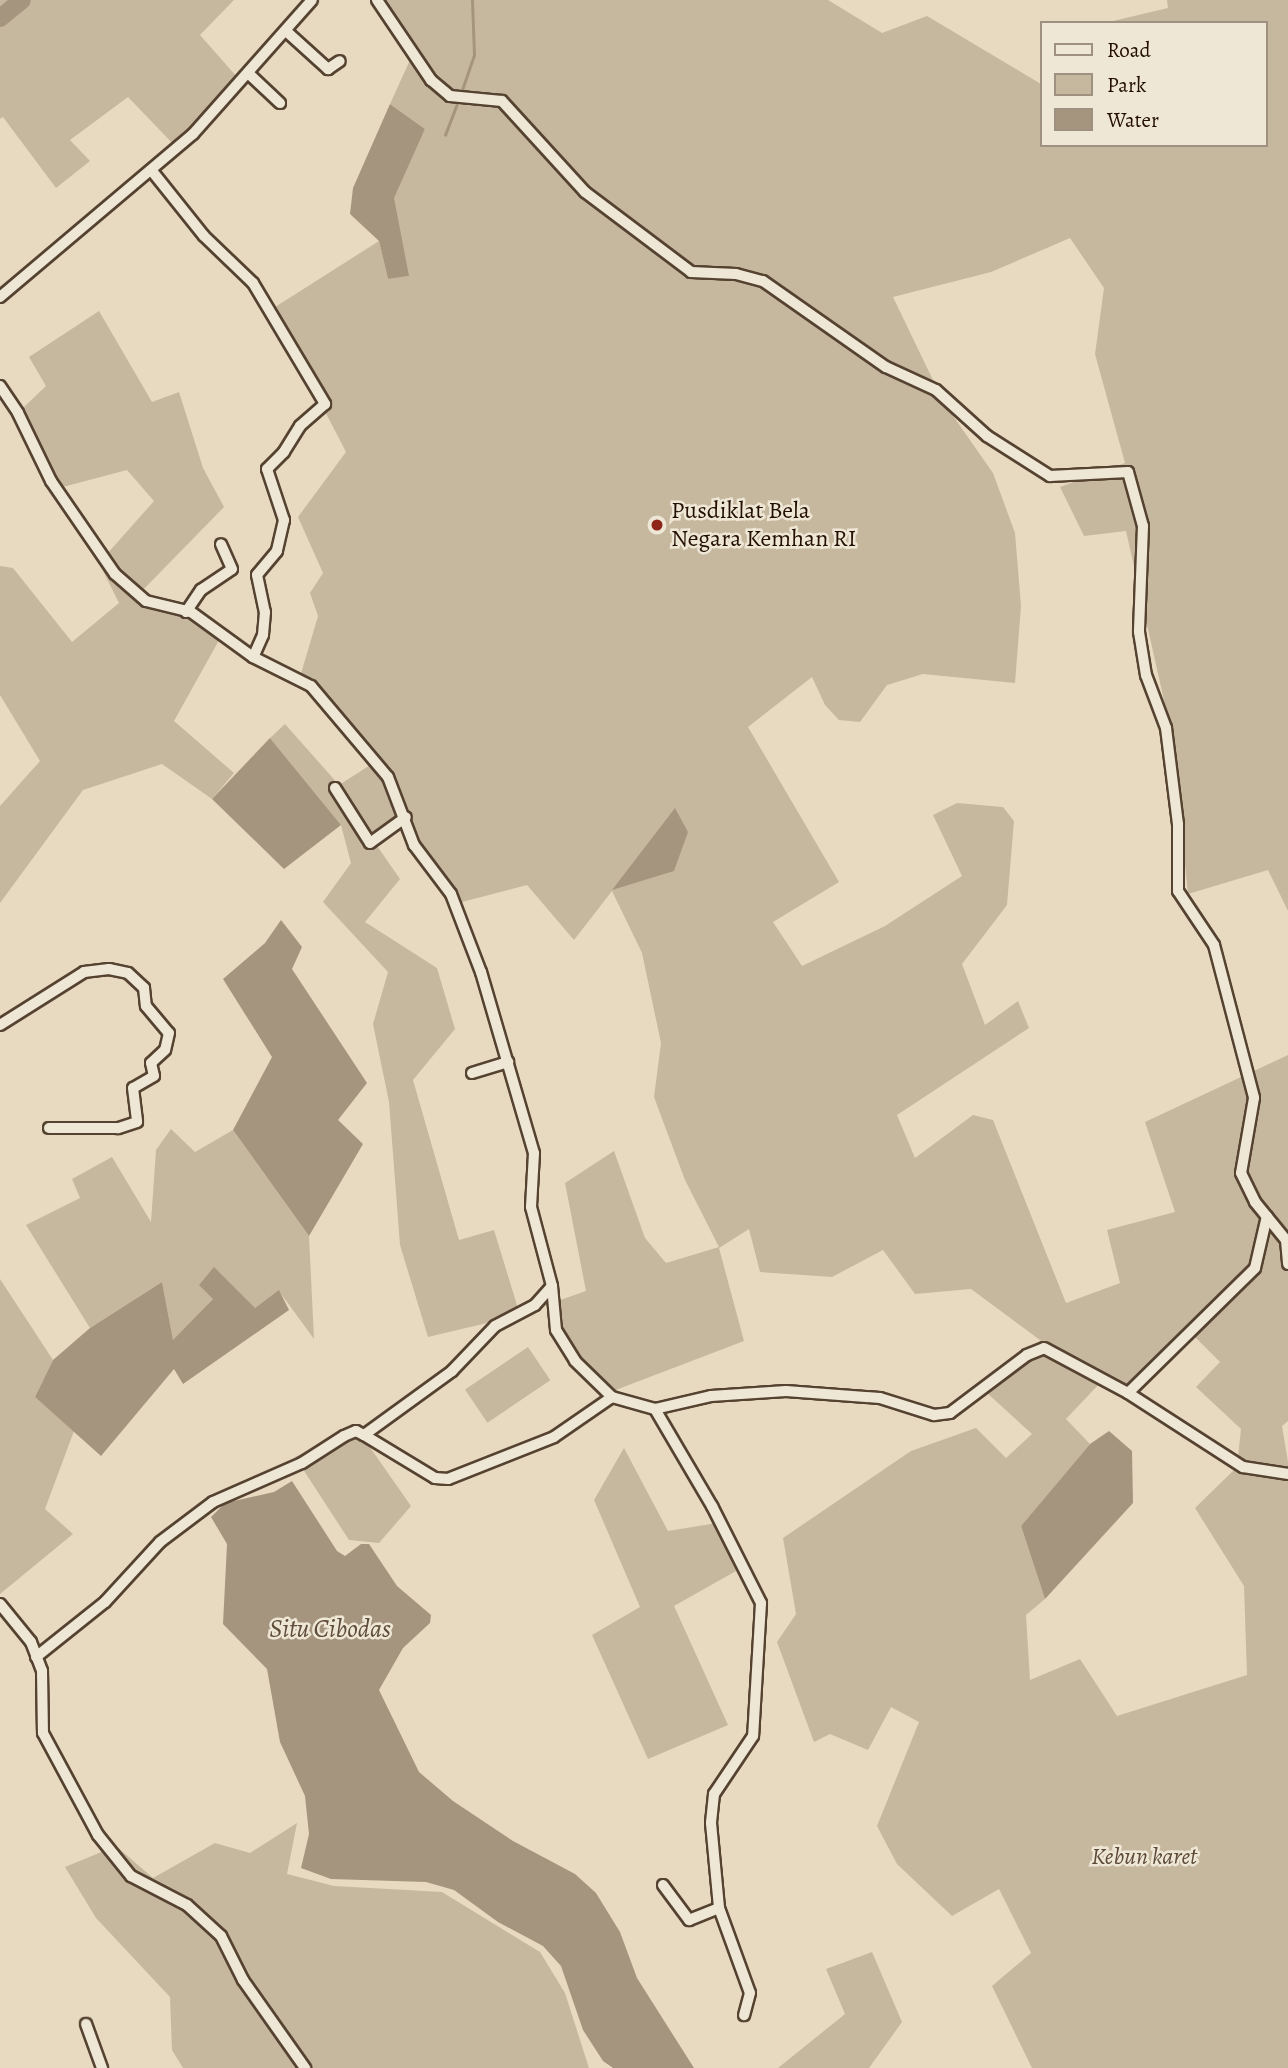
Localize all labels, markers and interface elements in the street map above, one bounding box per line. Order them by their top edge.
legend [1040,21,1267,147]
text: Road [1107,36,1151,64]
text: Park [1107,71,1146,99]
text: Water [1107,106,1159,134]
place label: Pusdiklat Bela Negara Kemhan RI [671,497,856,553]
marker: Pusdiklat Bela Negara Kemhan RI [649,517,665,533]
water label: Situ Cibodas [269,1613,391,1645]
park label: Kebun karet [1091,1843,1197,1871]

